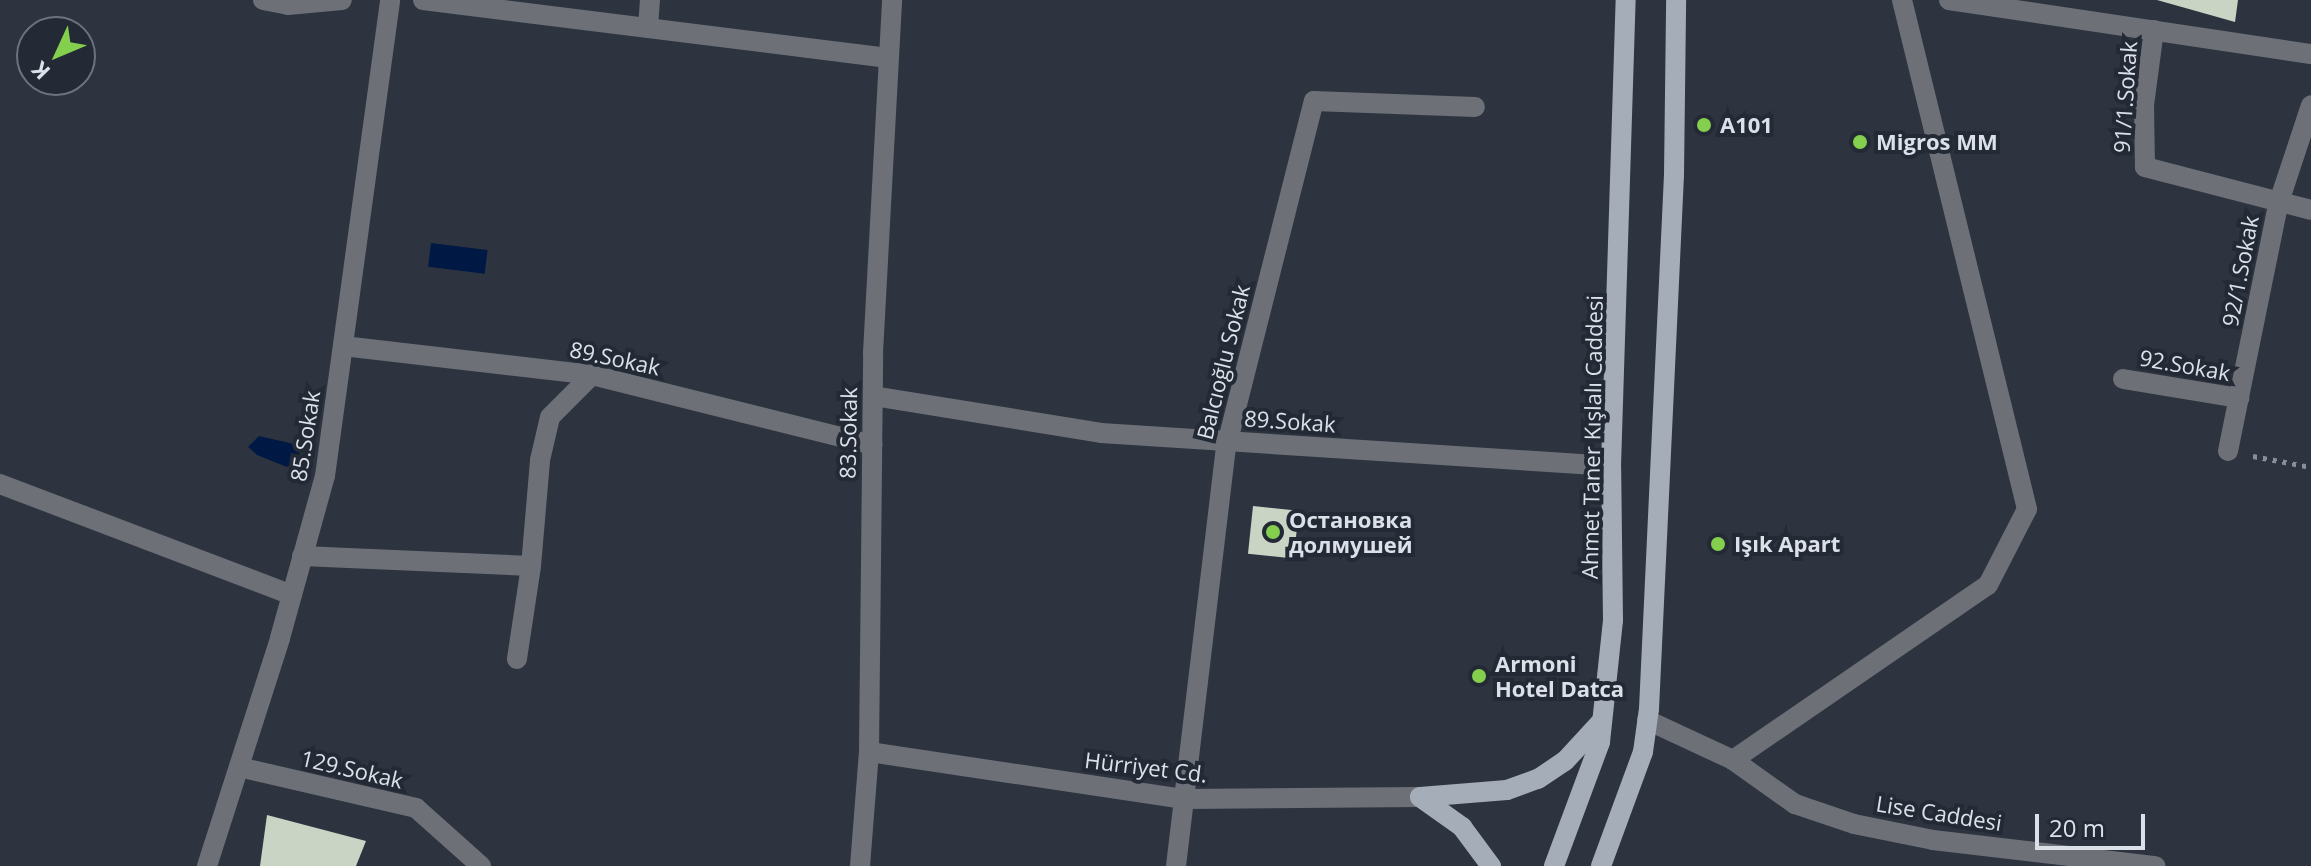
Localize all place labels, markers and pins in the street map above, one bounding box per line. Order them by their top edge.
place label: A101 [1720,112,1773,138]
marker: A101 [1695,116,1713,134]
place label: Migros MM [1876,129,1998,155]
marker: Migros MM [1851,133,1869,151]
place label: Остановка долмушей [1289,506,1413,558]
marker: Остановка долмушей [1264,523,1282,541]
place label: Işık Apart [1734,531,1840,557]
marker: Işık Apart [1709,535,1727,553]
place label: Armoni Hotel Datca [1495,650,1624,702]
marker: Armoni Hotel Datca [1470,667,1488,685]

